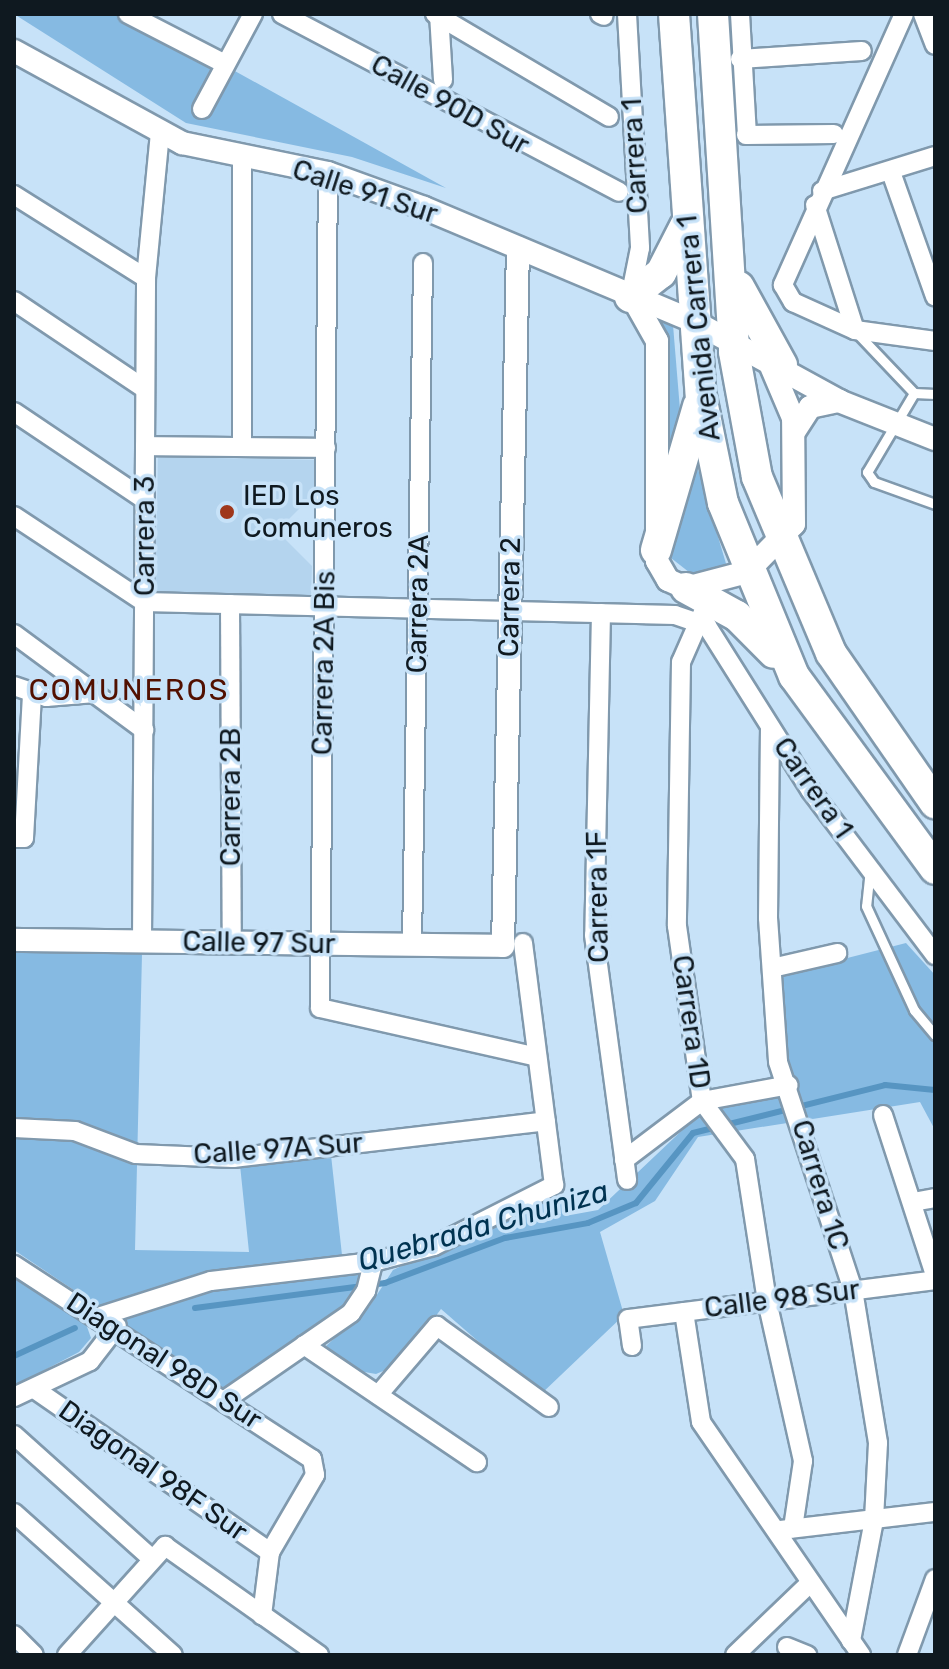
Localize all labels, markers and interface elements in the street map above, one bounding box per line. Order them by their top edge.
street label: Calle 90D Sur [365,48,535,162]
street label: Carrera 1 [615,97,655,215]
street label: Calle 91 Sur [288,153,442,231]
street label: Avenida Carrera 1 [670,213,728,443]
street label: Carrera 3 [128,476,162,596]
place label: IED Los Comuneros [243,479,393,545]
marker: IED Los Comuneros [218,503,236,521]
street label: Carrera 2A [400,534,436,674]
street label: Carrera 2 [492,537,528,657]
street label: Carrera 2A Bis [306,570,342,756]
district label: COMUNEROS [29,672,229,708]
street label: Carrera 2B [214,728,248,866]
street label: Carrera 1 [766,731,860,845]
street label: Carrera 1F [580,831,616,963]
street label: Calle 97 Sur [182,925,336,961]
street label: Carrera 1D [665,953,717,1091]
street label: Carrera 1C [784,1116,856,1254]
street label: Calle 97A Sur [192,1126,364,1172]
water label: Quebrada Chuniza [353,1173,613,1279]
street label: Calle 98 Sur [702,1273,862,1325]
street label: Diagonal 98D Sur [60,1285,268,1437]
street label: Diagonal 98F Sur [52,1393,254,1549]

